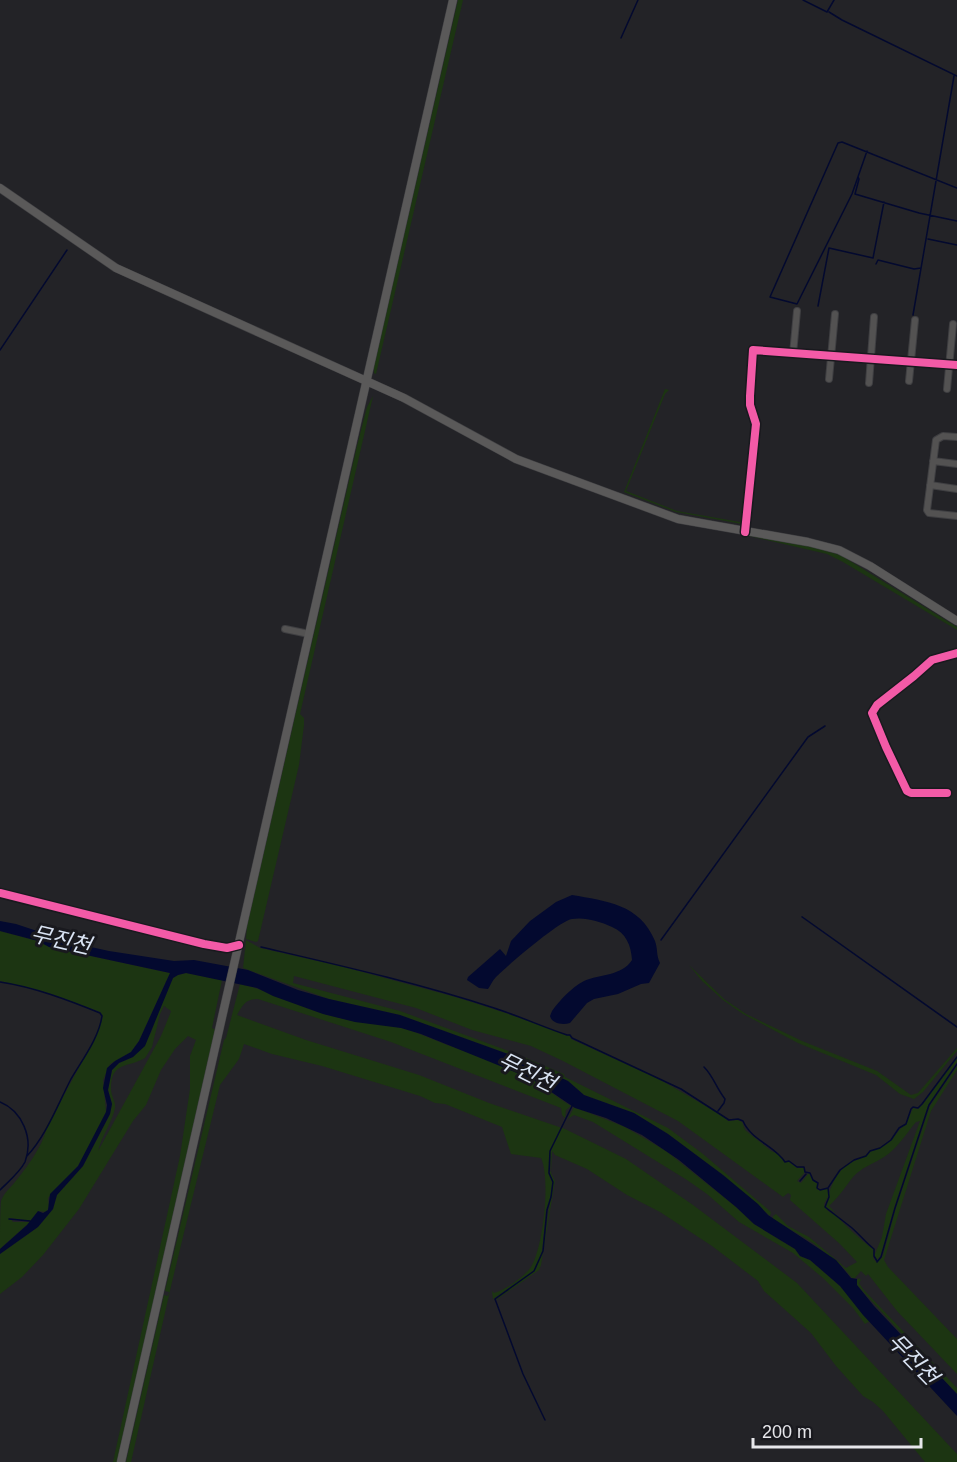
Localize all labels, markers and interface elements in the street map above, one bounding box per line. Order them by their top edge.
water label: 무진천 [29,921,96,960]
water label: 무진천 [494,1047,562,1098]
water label: 무진천 [883,1328,945,1392]
scale bar [753,1411,921,1449]
text: 200 m [762,1422,812,1442]

